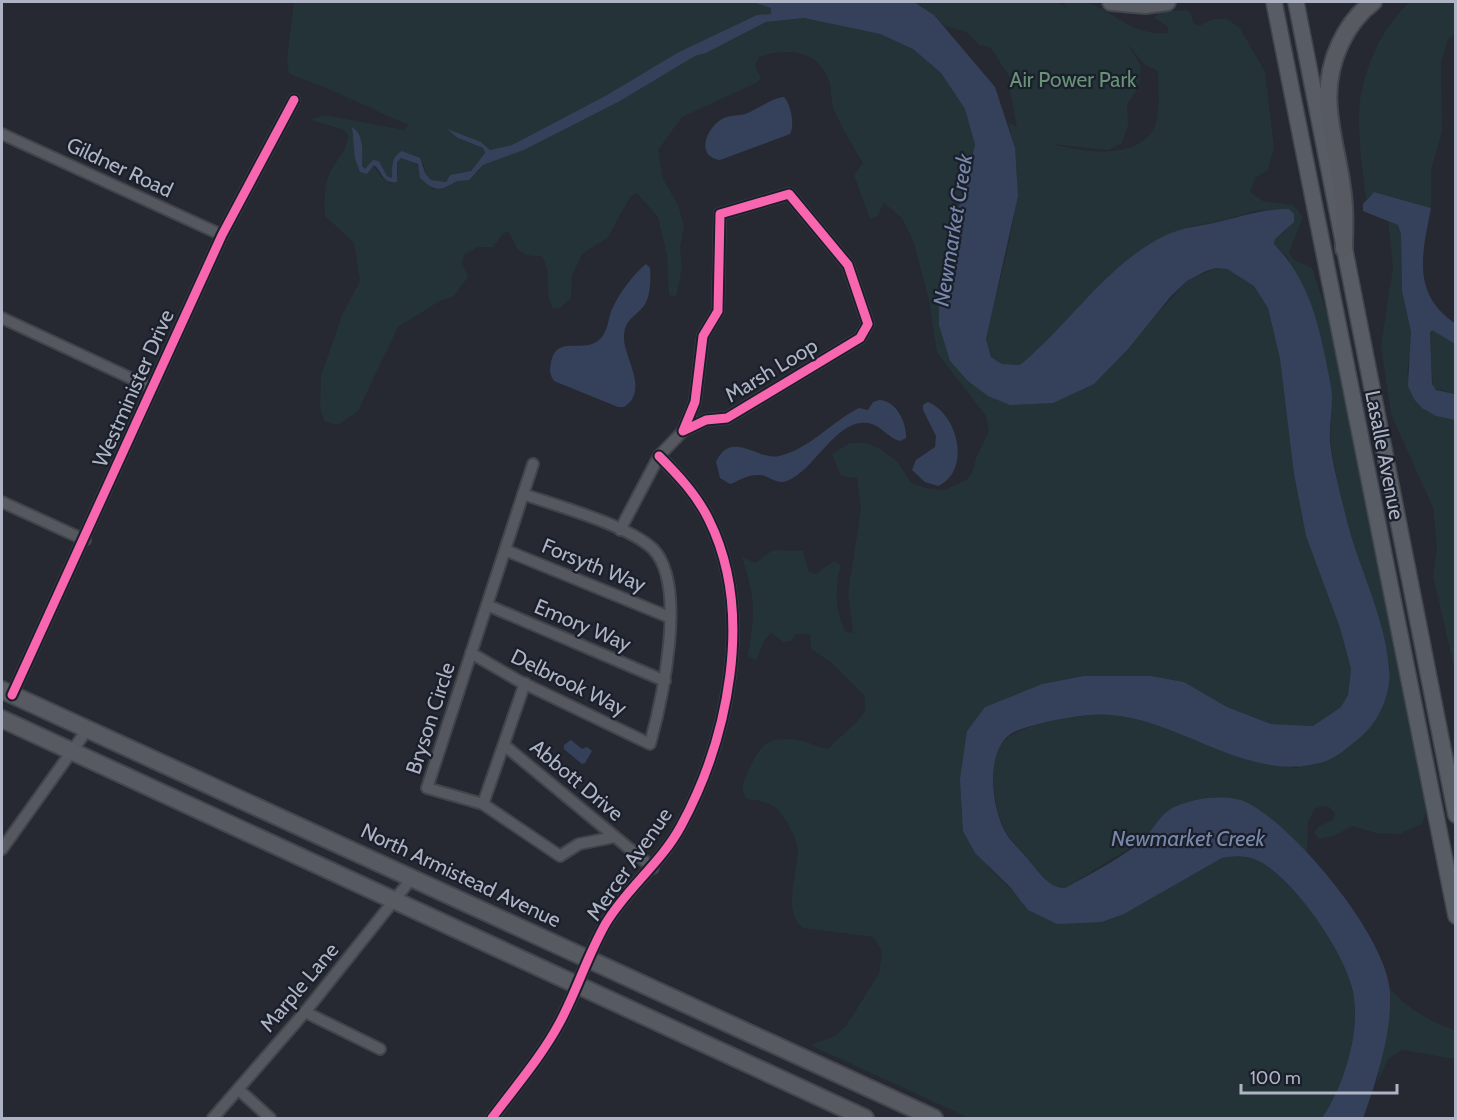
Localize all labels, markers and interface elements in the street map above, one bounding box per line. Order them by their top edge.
park label: Air Power Park [1009,67,1137,92]
street label: Gildner Road [63,132,177,202]
water label: Newmarket Creek [928,151,978,308]
street label: Westminister Drive [87,305,179,471]
street label: Marsh Loop [720,333,822,407]
street label: Lasalle Avenue [1360,388,1410,522]
street label: Forsyth Way [538,533,650,597]
street label: Emory Way [531,593,635,657]
street label: Delbrook Way [507,643,631,721]
street label: Bryson Circle [400,659,460,777]
street label: Abbott Drive [525,734,629,826]
street label: Mercer Avenue [581,803,677,925]
street label: North Armistead Avenue [357,818,565,932]
water label: Newmarket Creek [1111,825,1266,852]
street label: Marple Lane [254,937,344,1037]
scale bar [1241,1057,1397,1095]
text: 100 m [1250,1067,1301,1089]

